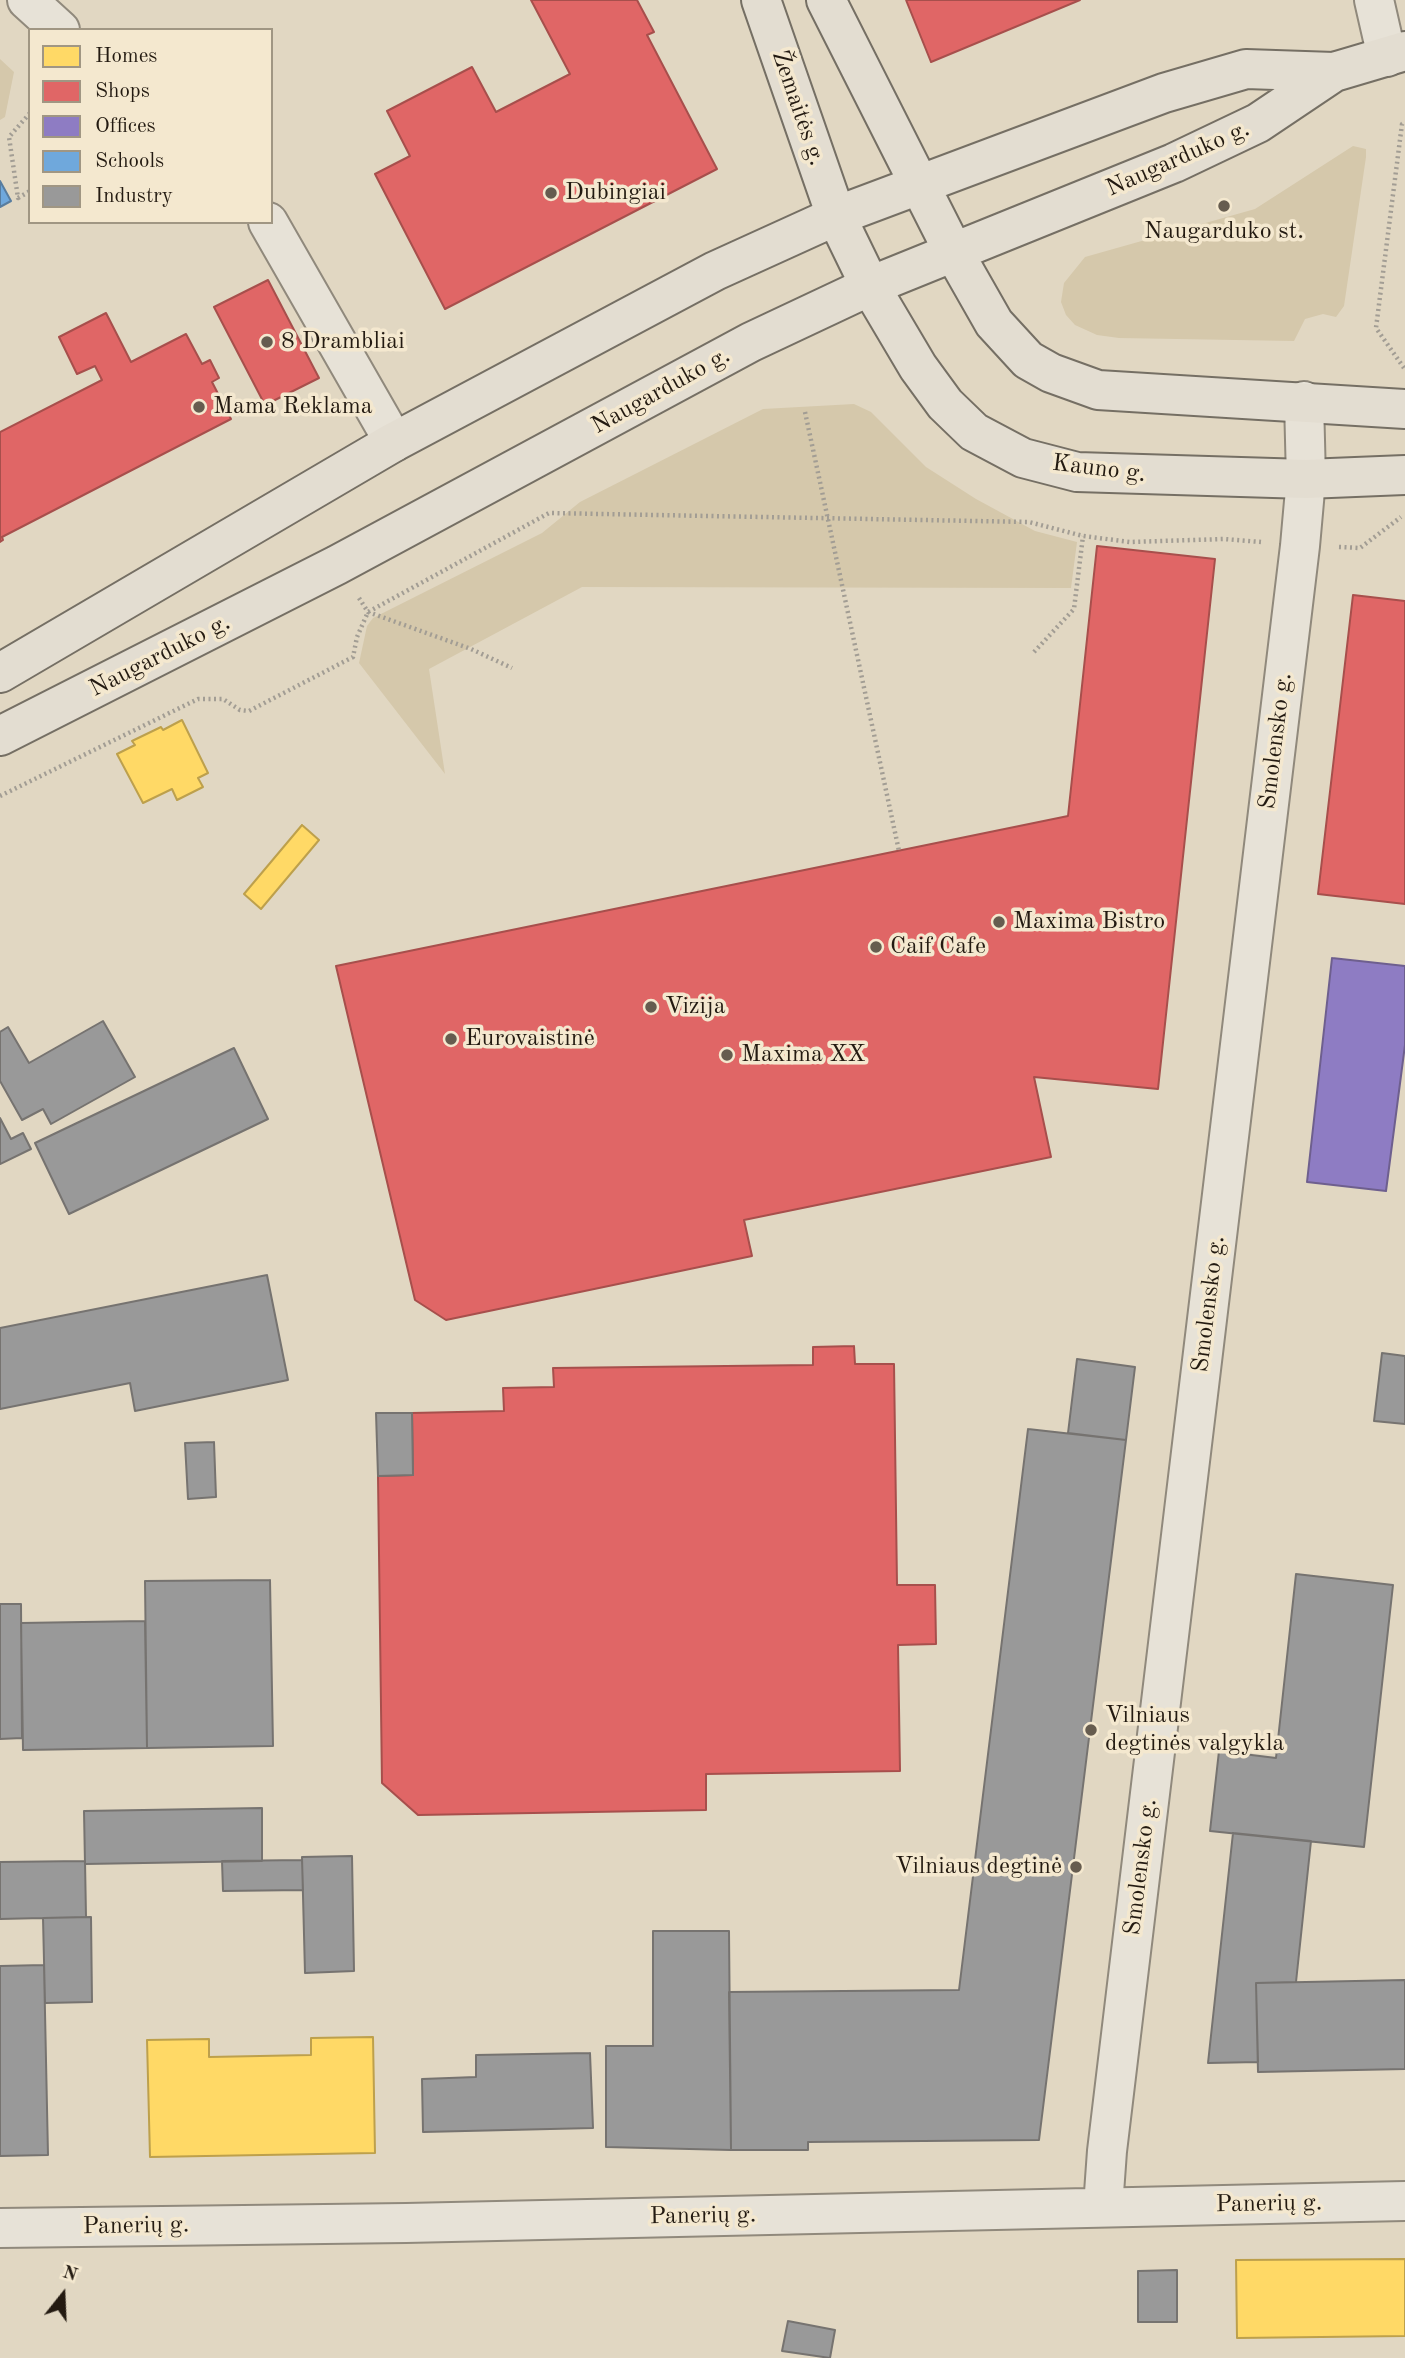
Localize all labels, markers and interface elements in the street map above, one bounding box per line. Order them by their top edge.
legend [28,28,273,224]
text: Homes [95,46,157,67]
street label: Žemaitės g. [765,46,831,170]
text: Shops [95,81,150,102]
street label: Naugarduko g. [1102,115,1254,203]
text: Offices [95,116,156,137]
text: Schools [95,151,164,172]
place label: Dubingiai [565,179,666,207]
marker: Dubingiai [543,185,559,201]
text: Industry [95,186,173,207]
marker: Naugarduko st. [1216,198,1232,214]
place label: Naugarduko st. [1144,218,1304,246]
place label: 8 Drambliai [281,328,405,356]
marker: 8 Drambliai [259,334,275,350]
street label: Naugarduko g. [587,341,735,441]
place label: Mama Reklama [213,393,373,421]
marker: Mama Reklama [191,399,207,415]
street label: Kauno g. [1051,449,1147,489]
street label: Naugarduko g. [85,608,235,704]
street label: Smolensko g. [1253,671,1299,811]
place label: Maxima Bistro [1013,908,1165,936]
marker: Maxima Bistro [991,914,1007,930]
place label: Caif Cafe [890,933,986,961]
marker: Caif Cafe [868,939,884,955]
place label: Vizija [665,993,726,1021]
marker: Vizija [643,999,659,1015]
place label: Eurovaistinė [465,1025,595,1053]
marker: Eurovaistinė [443,1031,459,1047]
place label: Maxima XX [741,1041,866,1069]
marker: Maxima XX [719,1047,735,1063]
street label: Smolensko g. [1186,1234,1232,1374]
place label: Vilniaus degtinės valgykla [1105,1702,1284,1758]
marker: Vilniaus degtinės valgykla [1083,1722,1099,1738]
street label: Smolensko g. [1118,1797,1164,1937]
place label: Vilniaus degtinė [895,1853,1062,1881]
marker: Vilniaus degtinė [1068,1859,1084,1875]
street label: Panerių g. [1215,2189,1323,2219]
street label: Panerių g. [649,2201,757,2231]
street label: Panerių g. [82,2211,190,2241]
north arrow [28,2260,98,2330]
text: N [60,2263,79,2286]

